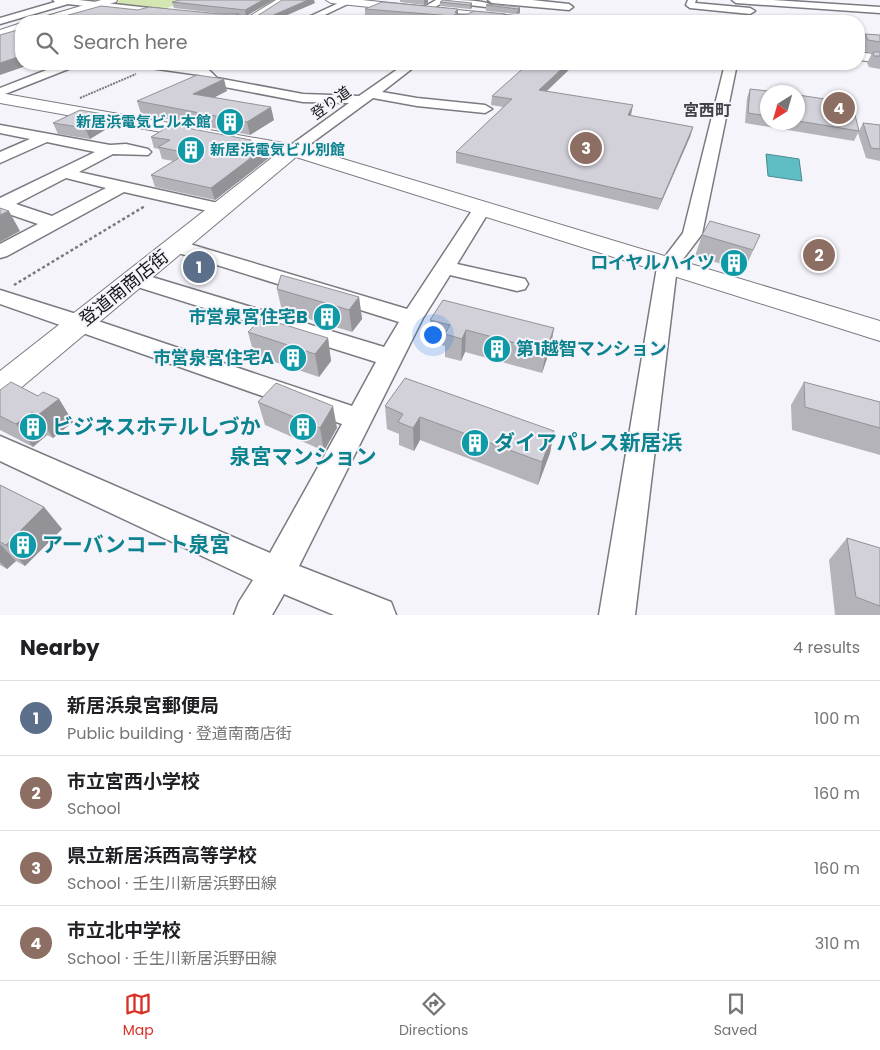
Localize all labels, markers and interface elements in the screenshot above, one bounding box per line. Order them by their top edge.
search box [15,15,865,70]
icon: search [33,29,61,57]
text: Search here [73,29,187,56]
street label: 登り道 [306,81,355,124]
north arrow [760,85,805,130]
pin: 4 [823,89,855,127]
district label: 宮西町 [683,99,731,122]
building icon: 新居浜電気ビル本館 [215,107,245,137]
place label: 新居浜電気ビル本館 [76,111,211,132]
pin: 3 [570,129,602,167]
building icon: 新居浜電気ビル別館 [176,135,206,165]
place label: 新居浜電気ビル別館 [210,139,345,160]
pin: 2 [803,236,835,274]
street label: 登道南商店街 [74,244,174,331]
pin: 1 [183,248,215,286]
building icon: ロイヤルハイツ [719,248,749,278]
place label: ロイヤルハイツ [590,250,715,275]
building icon: 市営泉宮住宅B [312,302,342,332]
place label: 市営泉宮住宅B [188,304,308,329]
your location [420,322,446,348]
building icon: 第1越智マンション [482,334,512,364]
place label: 第1越智マンション [516,336,667,361]
building icon: 市営泉宮住宅A [278,343,308,373]
place label: 市営泉宮住宅A [153,345,274,370]
building icon: ビジネスホテルしづか [18,412,48,442]
place label: ビジネスホテルしづか [52,412,261,441]
building icon: 泉宮マンション [288,412,318,442]
building icon: ダイアパレス新居浜 [460,428,490,458]
place label: ダイアパレス新居浜 [494,428,683,457]
place label: 泉宮マンション [230,442,377,471]
building icon: アーバンコート泉宮 [8,530,38,560]
place label: アーバンコート泉宮 [42,530,231,559]
text: Nearby [20,633,100,662]
text: 4 results [793,636,860,659]
text: 新居浜泉宮郵便局 [67,692,219,719]
text: 1 [33,707,39,730]
text: 100 m [814,707,860,730]
text: Public building · 登道南商店街 [67,722,292,745]
text: 市立宮西小学校 [67,768,200,795]
text: 2 [31,782,41,805]
text: 160 m [814,782,860,805]
text: School [67,797,121,820]
text: 県立新居浜西高等学校 [67,842,257,869]
text: 3 [31,857,41,880]
text: 160 m [814,857,860,880]
text: School · 壬生川新居浜野田線 [67,872,277,895]
text: 市立北中学校 [67,917,181,944]
text: 4 [31,932,41,955]
text: 310 m [815,932,860,955]
text: School · 壬生川新居浜野田線 [67,947,277,970]
tab: Map [123,990,154,1041]
tab: Directions [399,990,468,1041]
tab: Saved [714,990,757,1041]

